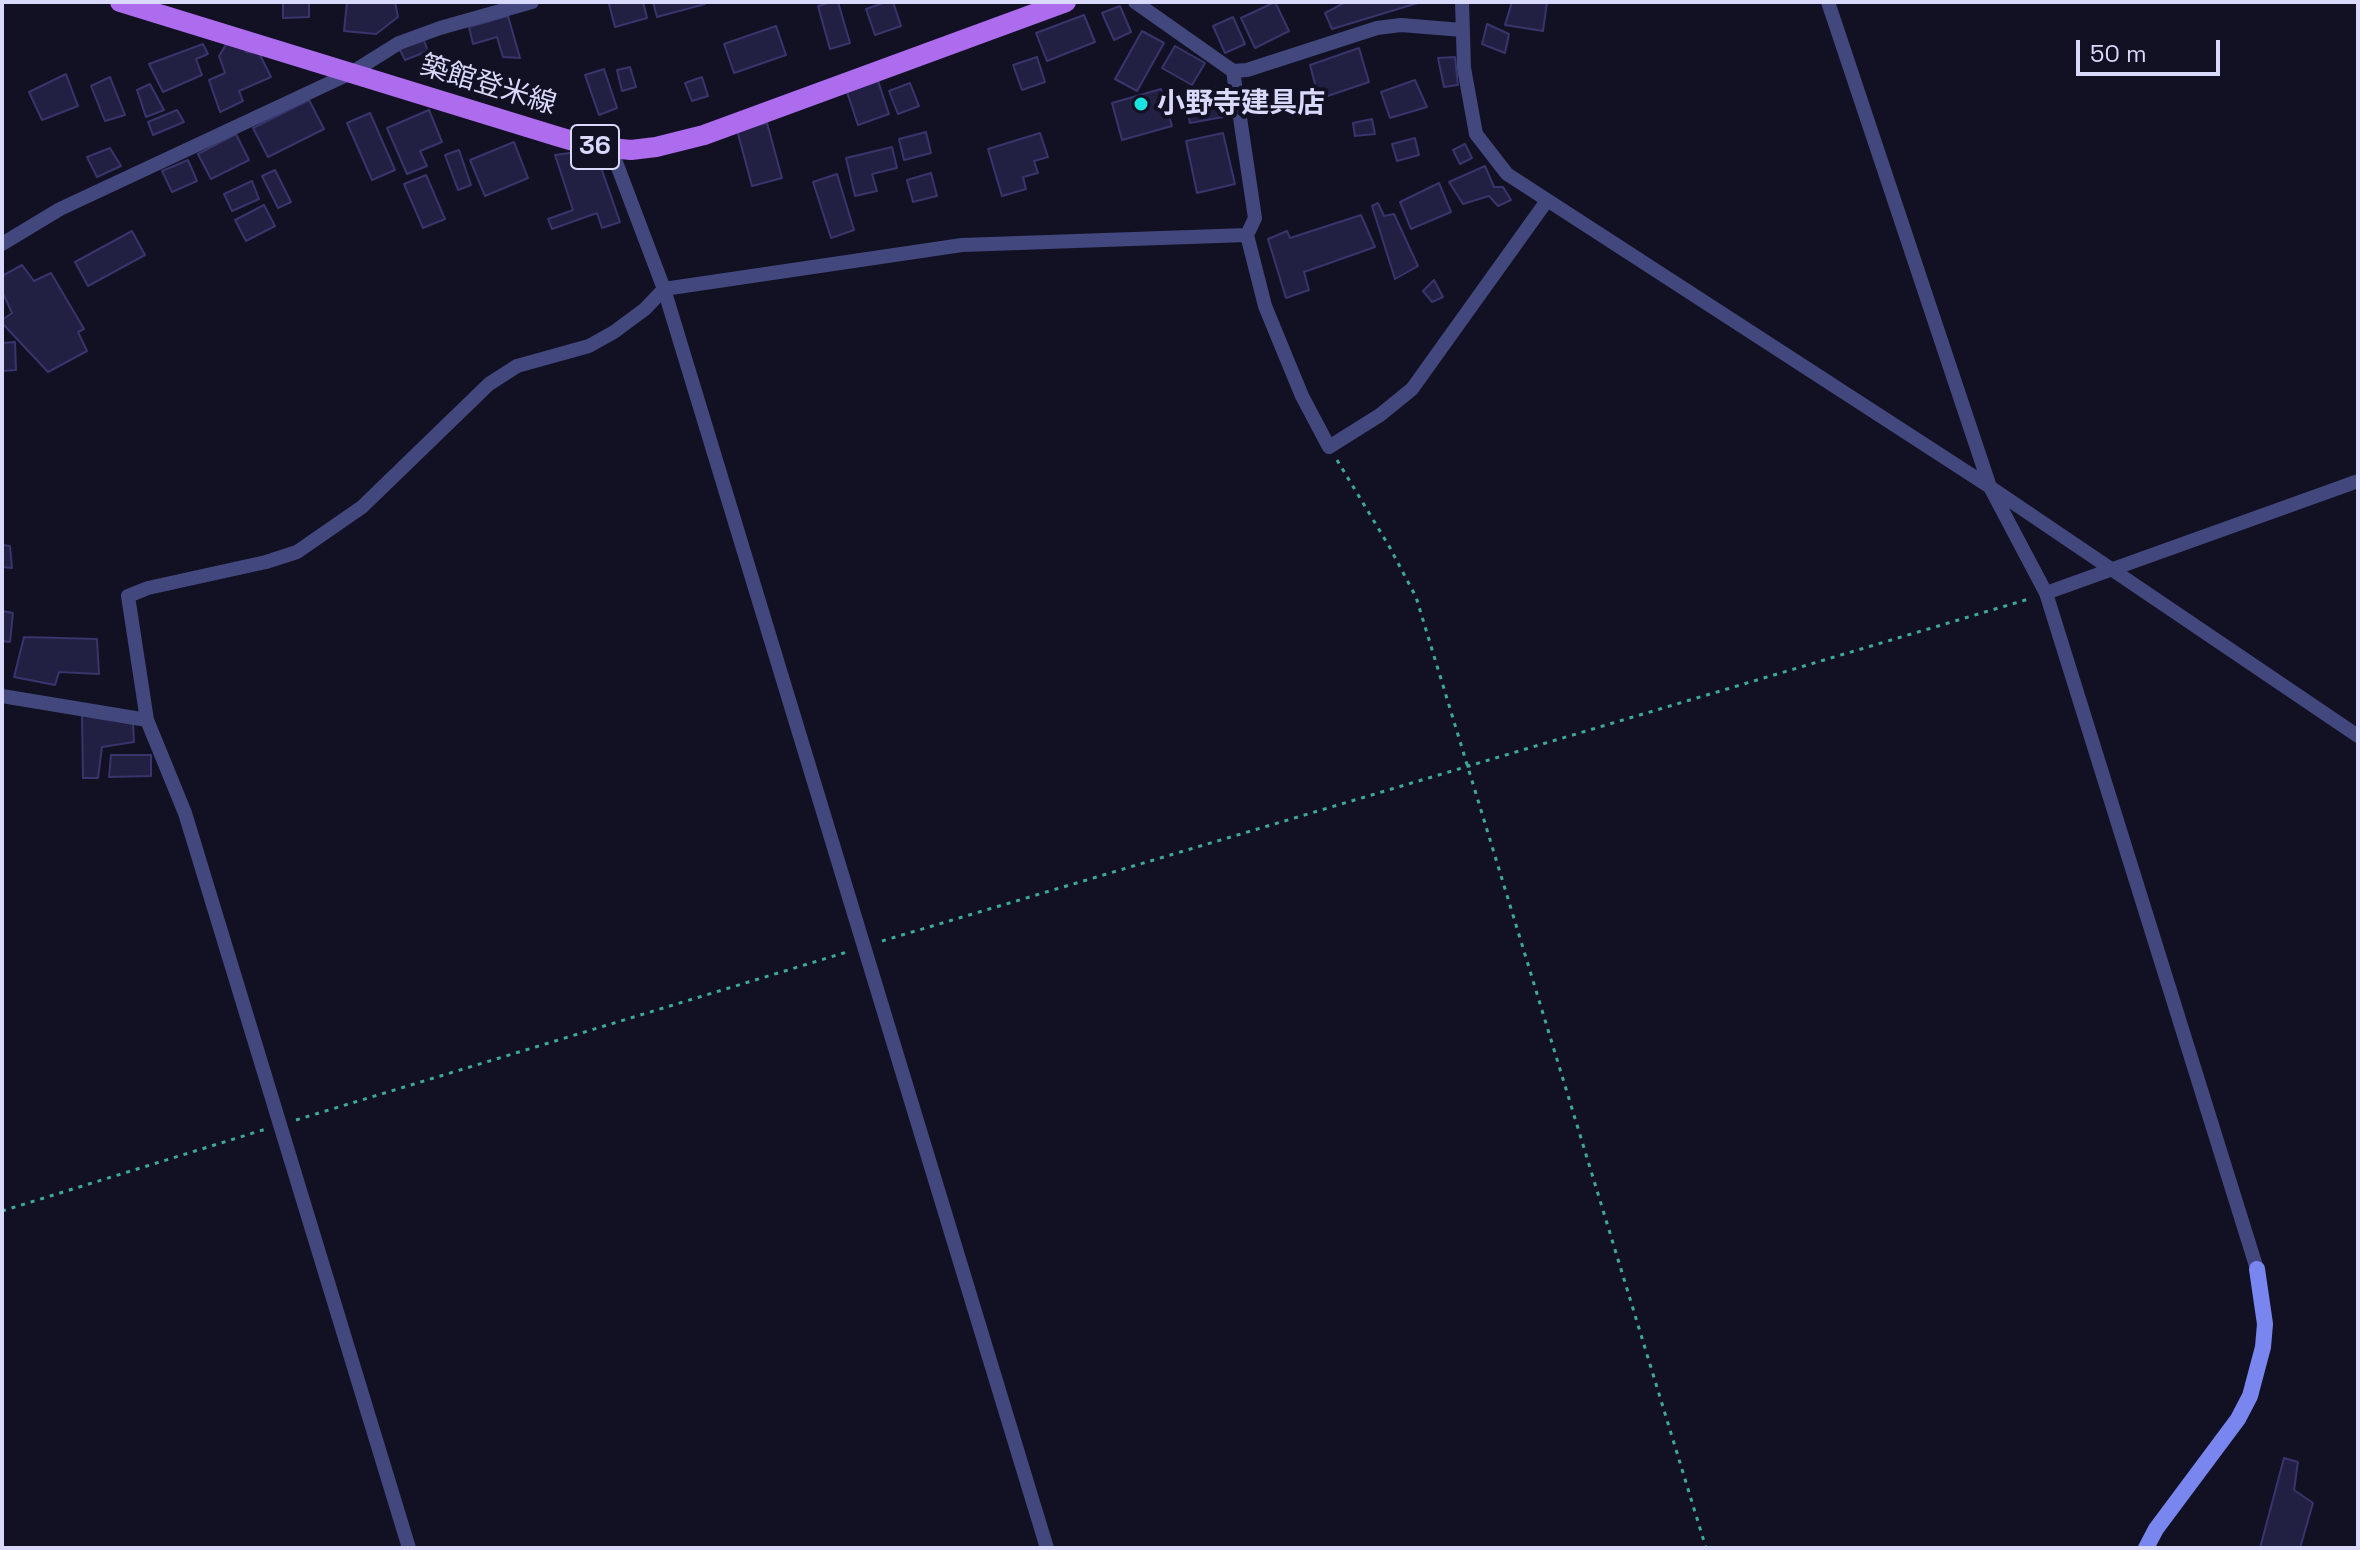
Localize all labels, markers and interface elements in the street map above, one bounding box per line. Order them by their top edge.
scale bar [2080,24,2224,74]
text: 50 m [2090,38,2147,69]
street label: 築館登米線 [416,49,560,123]
place label: 小野寺建具店 [1157,87,1325,121]
marker: 小野寺建具店 [1132,95,1150,113]
road number: 36 [571,125,619,169]

